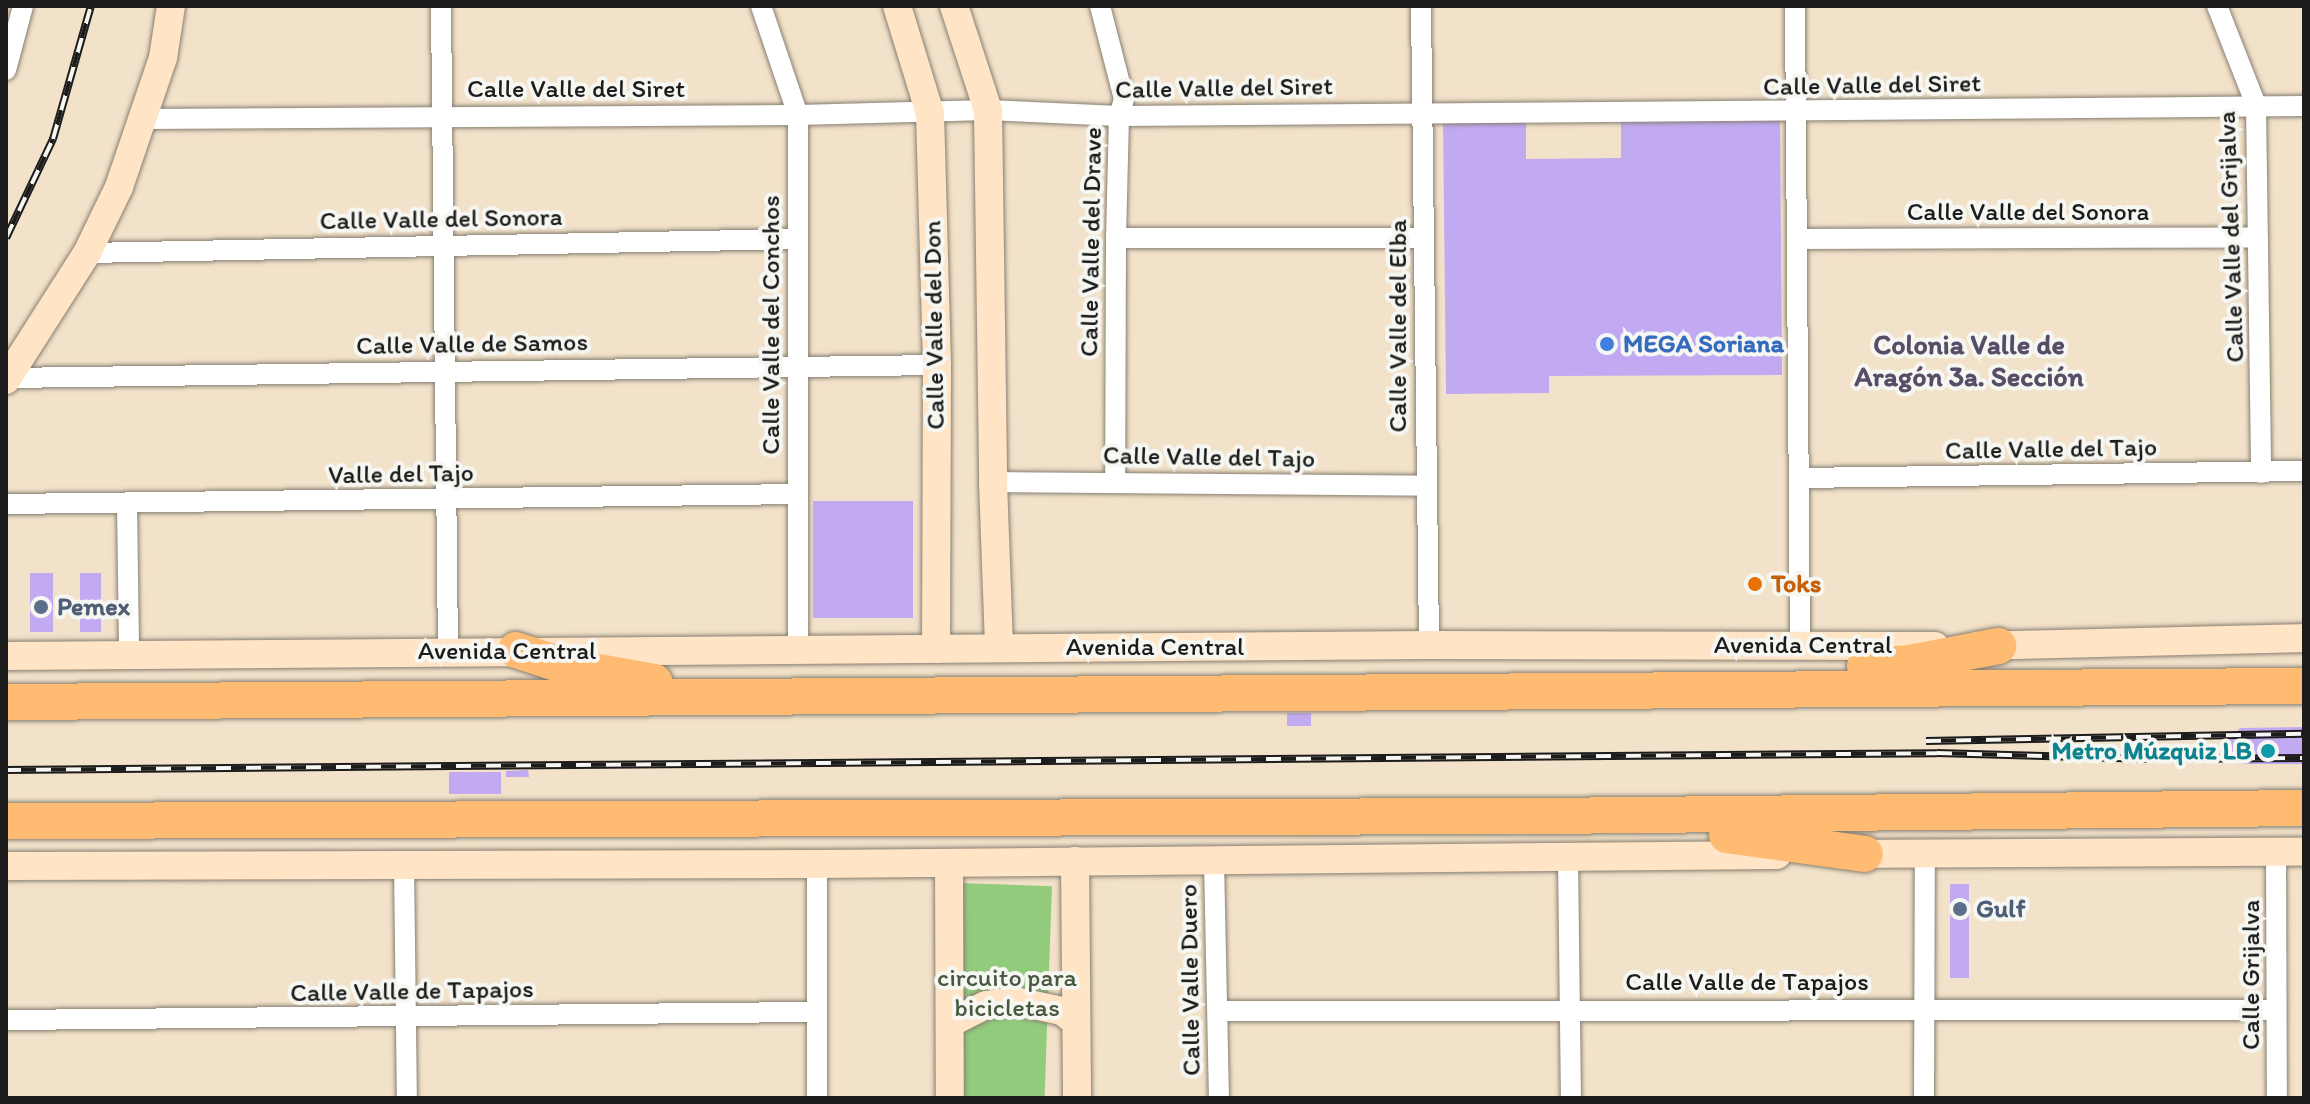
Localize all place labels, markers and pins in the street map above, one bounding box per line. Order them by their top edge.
place label: MEGA Soriana [1623,328,1784,360]
marker: MEGA Soriana [1598,335,1616,353]
place label: Toks [1771,568,1821,600]
marker: Toks [1746,575,1764,593]
place label: Pemex [57,591,130,623]
marker: Pemex [32,598,50,616]
place label: Metro Múzquiz LB [2052,735,2252,767]
marker: Metro Múzquiz LB [2259,742,2277,760]
place label: Gulf [1976,893,2025,925]
marker: Gulf [1951,900,1969,918]

